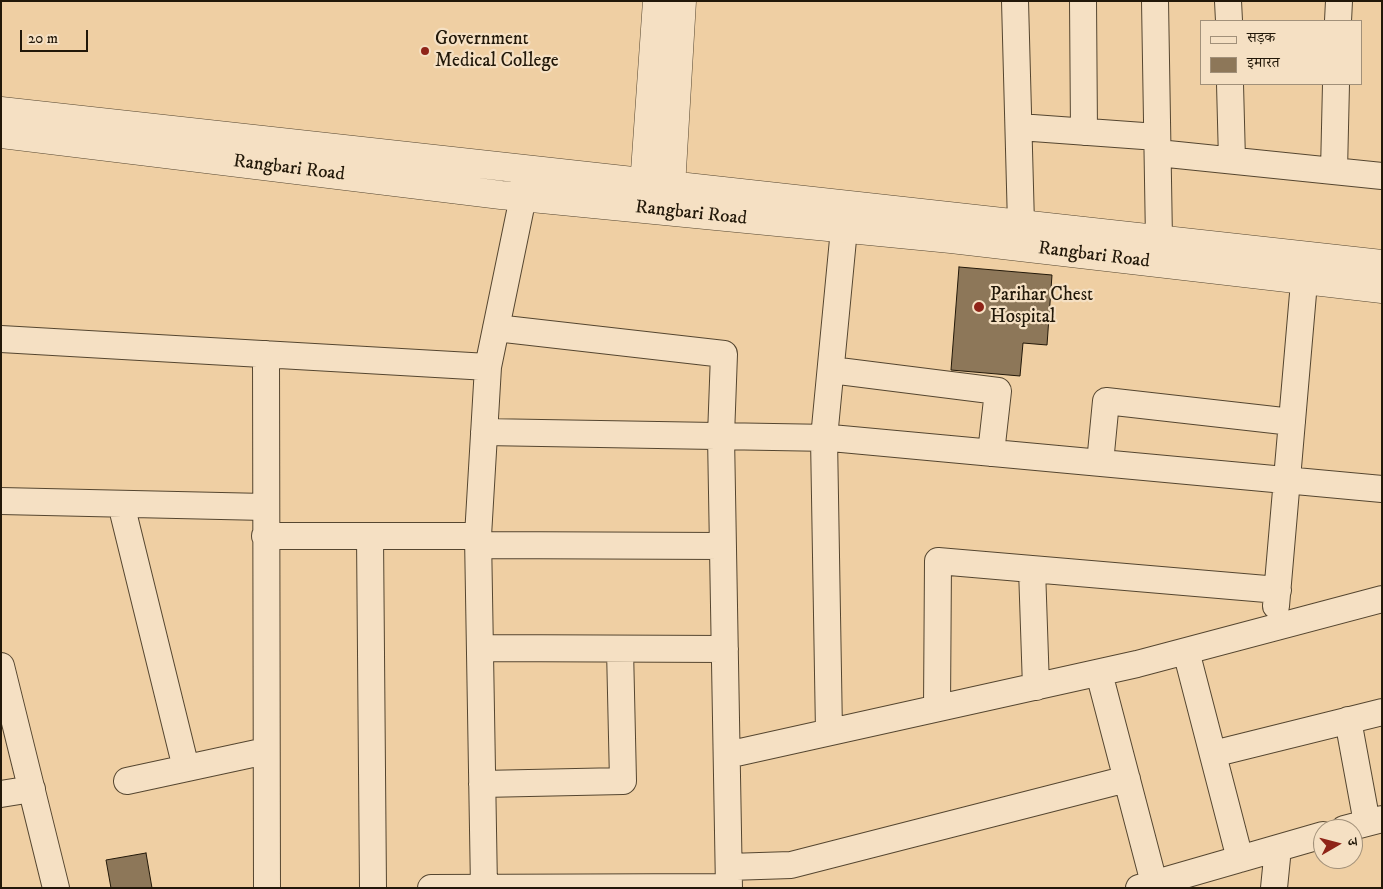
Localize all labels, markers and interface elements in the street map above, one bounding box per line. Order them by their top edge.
scale bar [22,20,90,52]
legend [1200,20,1363,85]
text: सड़क [1247,28,1275,47]
text: 20 m [28,29,58,48]
place label: Government Medical College [435,29,559,73]
marker: Government Medical College [419,45,431,57]
text: इमारत [1247,53,1280,72]
street label: Rangbari Road [232,151,346,187]
street label: Rangbari Road [634,197,748,231]
street label: Rangbari Road [1037,238,1151,274]
place label: Parihar Chest Hospital [990,285,1093,329]
marker: Parihar Chest Hospital [972,300,986,314]
north arrow [1313,819,1363,869]
text: उ [1342,837,1361,847]

